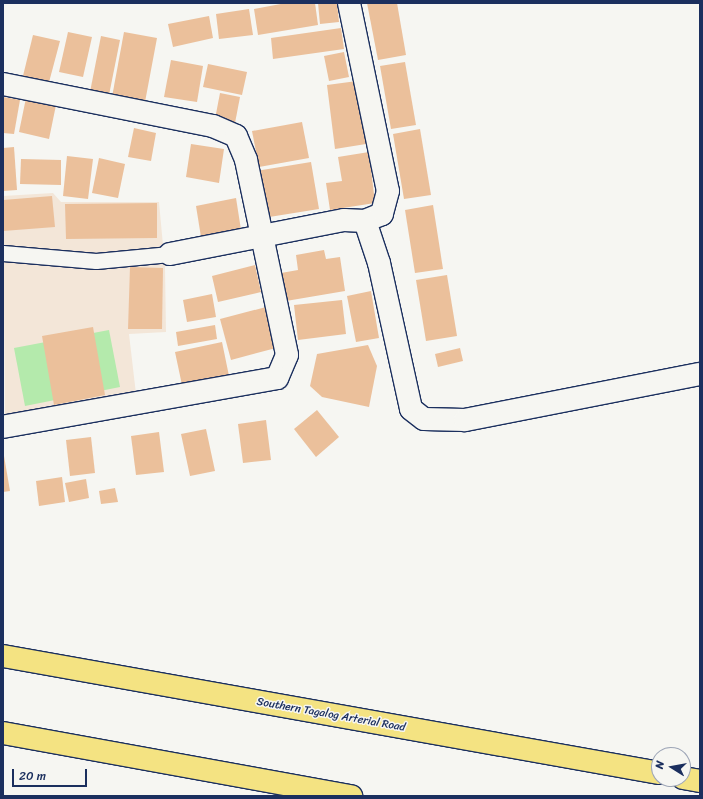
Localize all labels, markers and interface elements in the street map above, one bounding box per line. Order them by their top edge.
street label: Southern Tagalog Arterial Road [255,695,407,735]
north arrow [651,747,691,787]
text: N [650,759,670,770]
scale bar [14,761,89,787]
text: 20 m [19,765,46,787]

